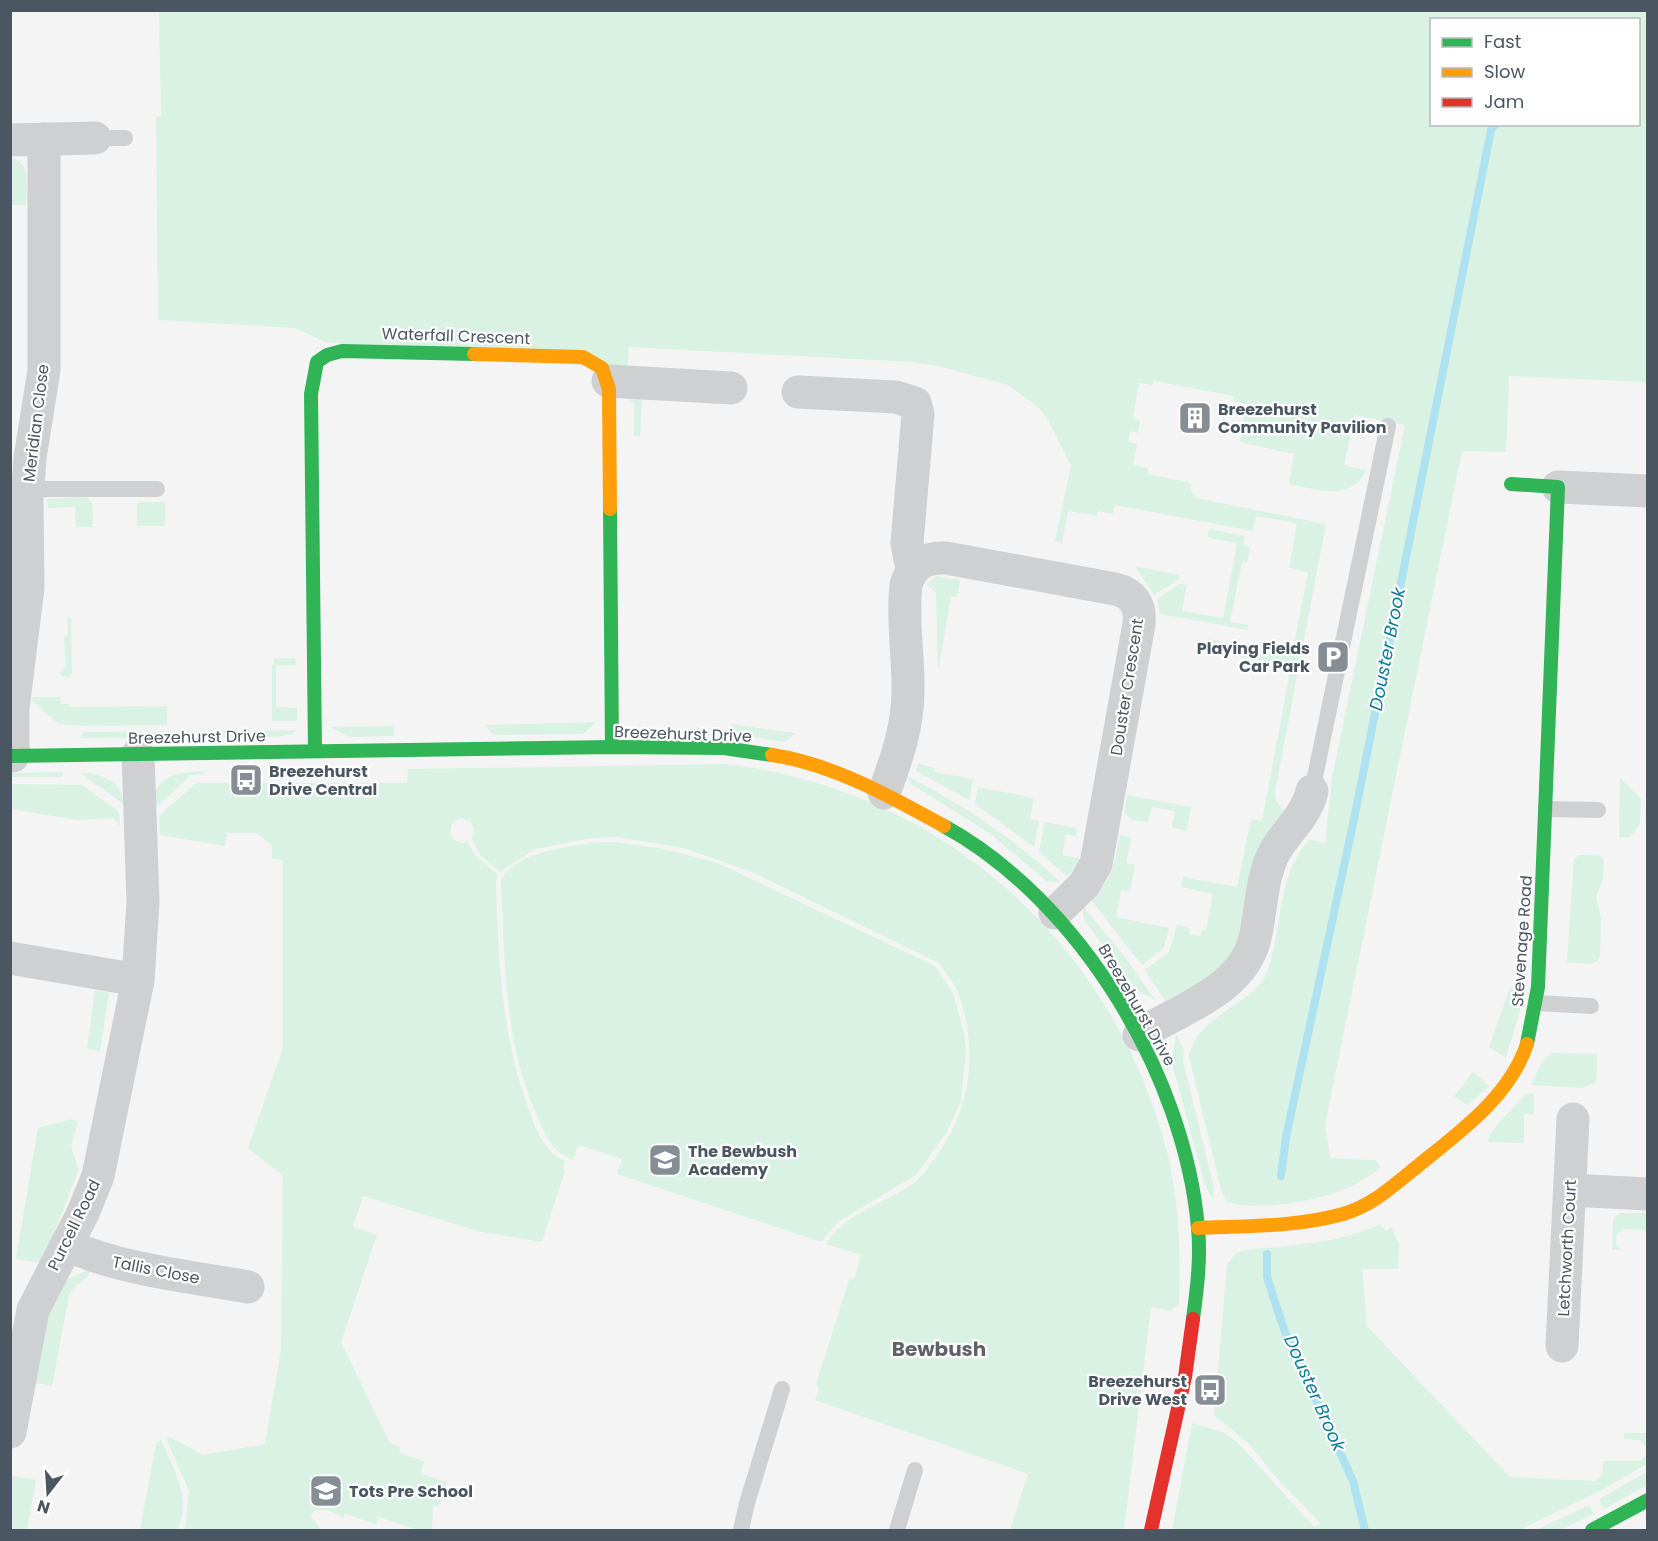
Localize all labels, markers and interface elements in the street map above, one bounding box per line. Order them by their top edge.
legend [1430,18,1640,126]
text: Fast [1484,29,1521,54]
text: Slow [1484,59,1526,84]
text: Jam [1484,89,1524,114]
street label: Waterfall Crescent [381,322,531,350]
street label: Meridian Close [17,363,55,483]
place label: Breezehurst Community Pavilion [1218,398,1387,439]
building icon: Breezehurst Community Pavilion [1177,400,1213,436]
water label: Douster Brook [1363,585,1411,713]
street label: Douster Crescent [1105,617,1149,757]
place label: Playing Fields Car Park [1197,637,1310,678]
parking icon: Playing Fields Car Park [1315,639,1351,675]
street label: Breezehurst Drive [614,720,752,748]
street label: Breezehurst Drive [128,724,266,750]
place label: Breezehurst Drive Central [269,760,377,801]
bus stop icon: Breezehurst Drive Central [228,762,264,798]
street label: Stevenage Road [1506,875,1538,1007]
street label: Breezehurst Drive [1093,940,1181,1070]
place label: The Bewbush Academy [688,1140,797,1181]
school or university icon: The Bewbush Academy [647,1142,683,1178]
street label: Purcell Road [42,1176,106,1274]
street label: Letchworth Court [1552,1179,1582,1317]
street label: Tallis Close [110,1250,202,1290]
water label: Douster Brook [1278,1331,1352,1456]
district label: Bewbush [892,1335,986,1363]
place label: Breezehurst Drive West [1088,1370,1187,1411]
bus stop icon: Breezehurst Drive West [1192,1372,1228,1408]
north arrow [18,1463,78,1523]
school or university icon: Tots Pre School [308,1473,344,1509]
place label: Tots Pre School [349,1480,473,1503]
text: N [35,1494,53,1520]

